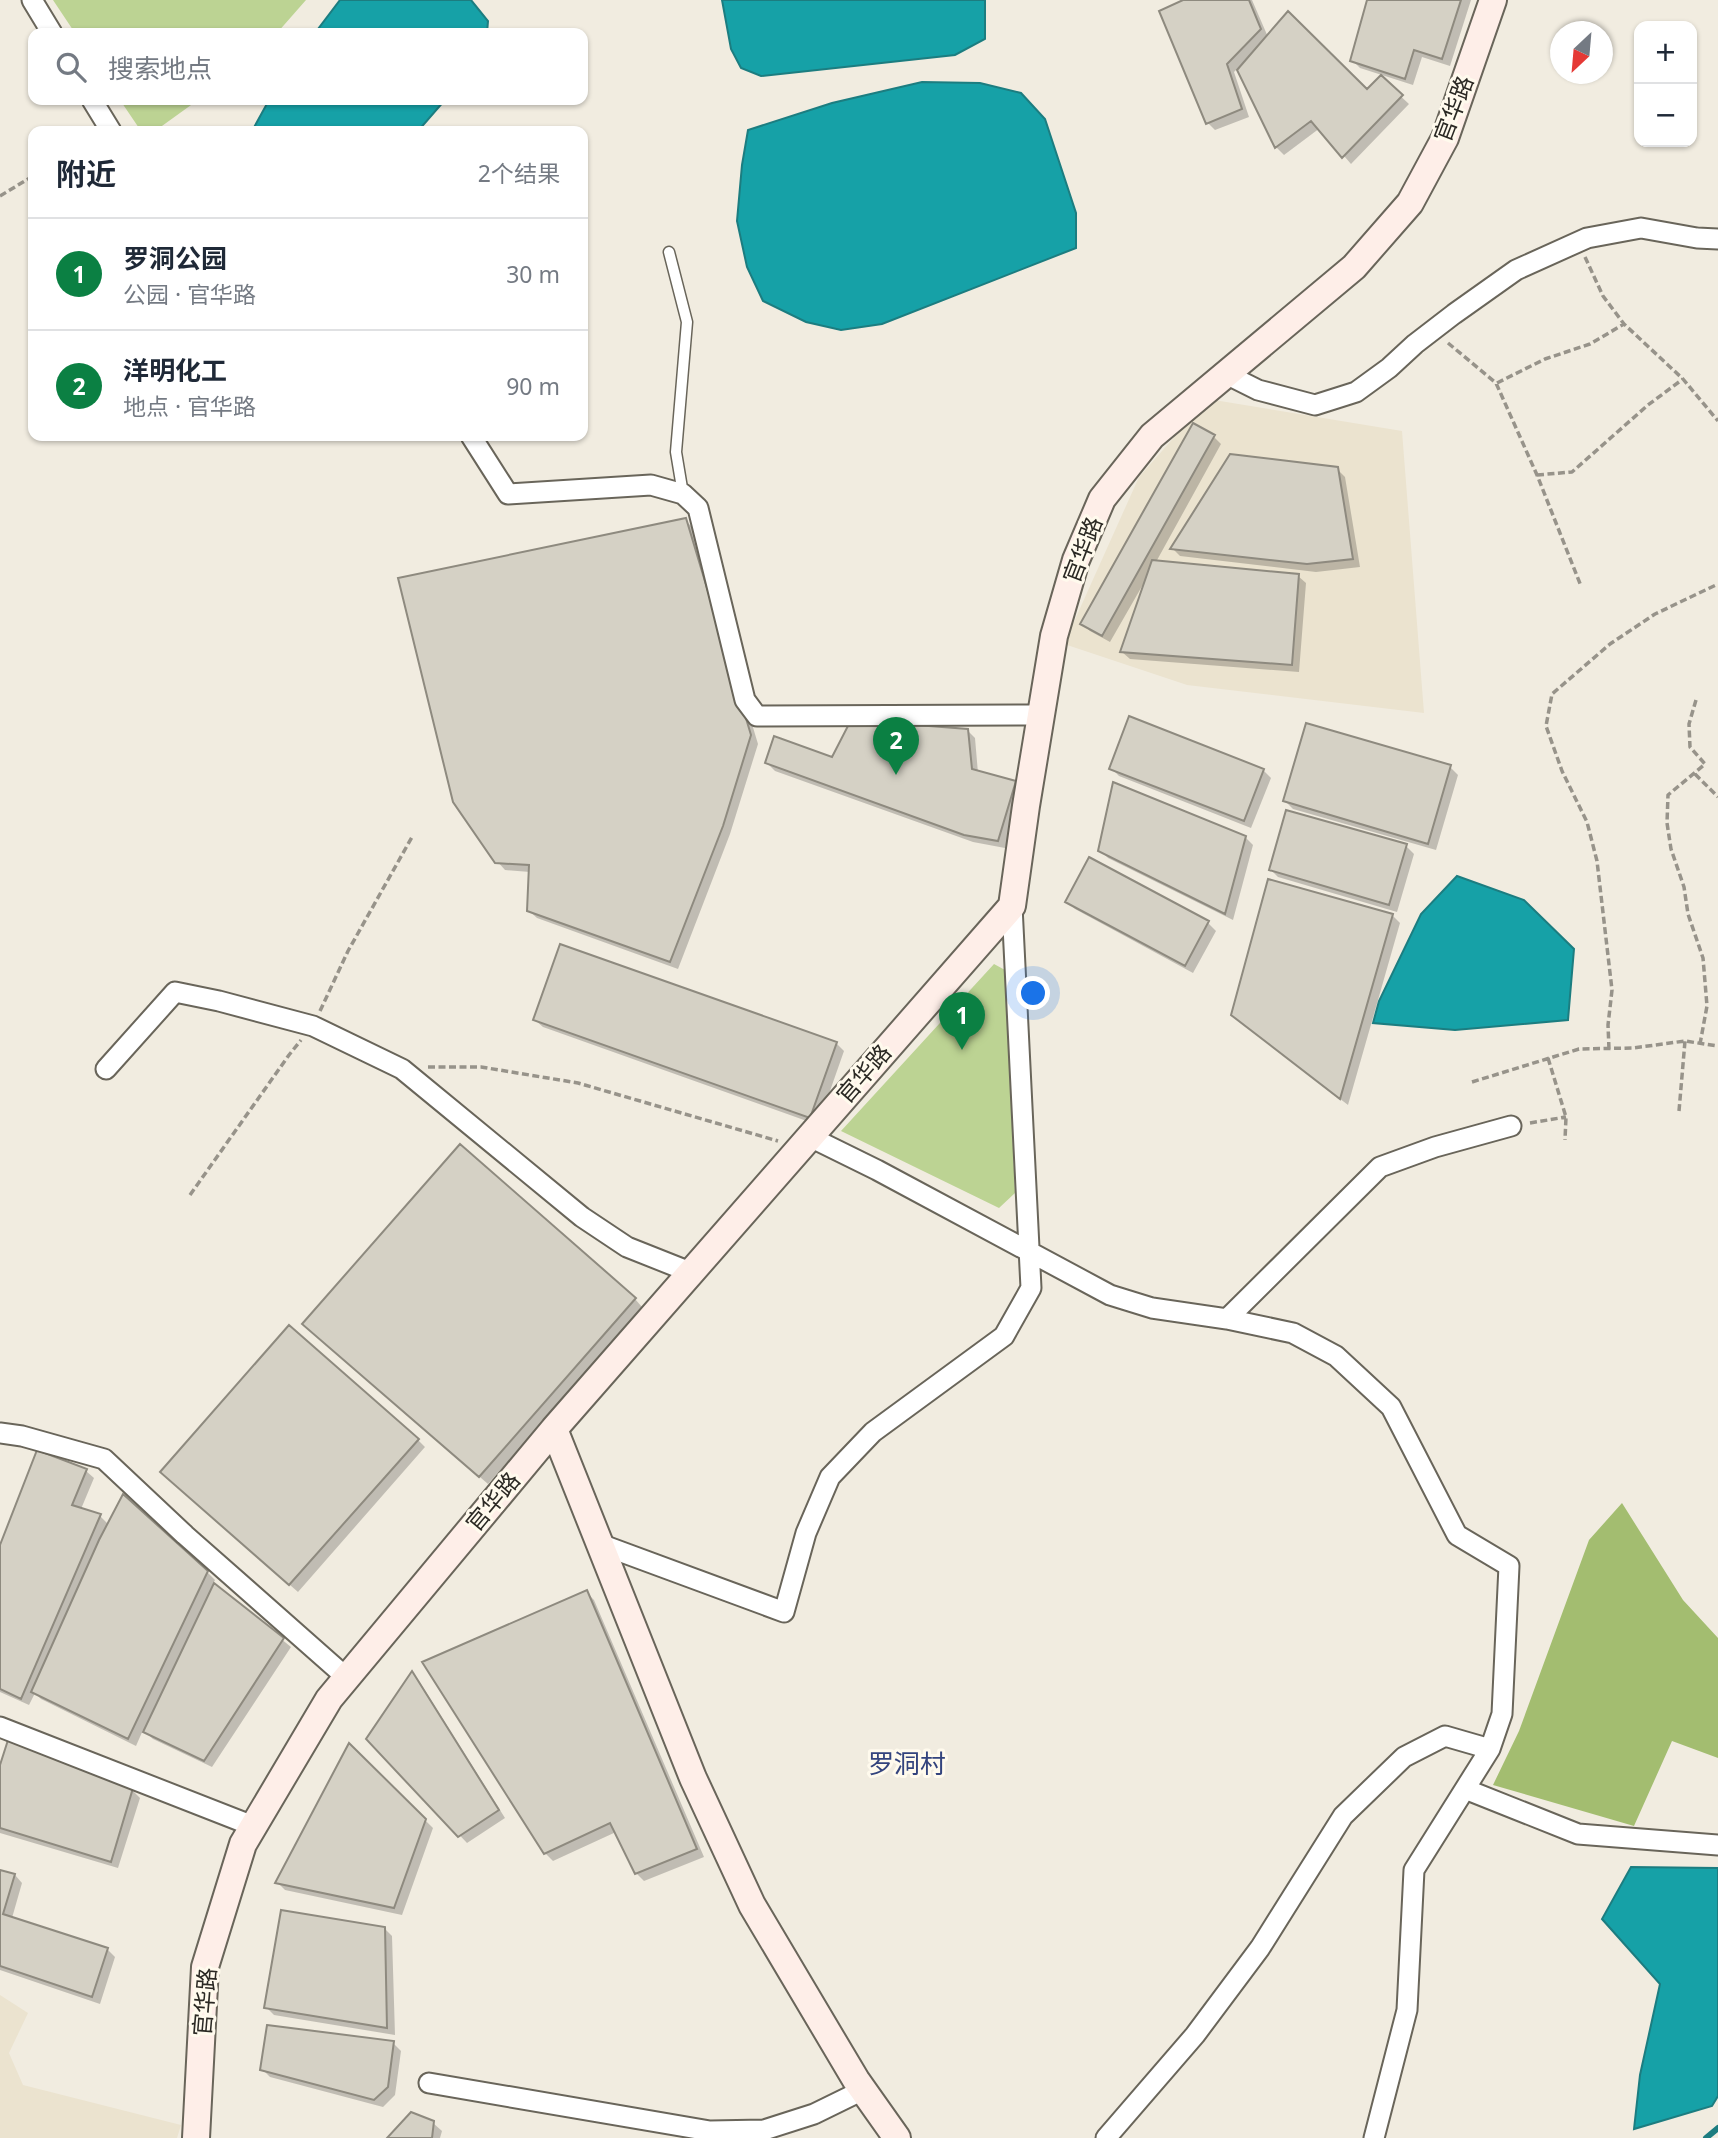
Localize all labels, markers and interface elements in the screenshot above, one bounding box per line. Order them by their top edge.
north arrow [1550,21,1613,84]
map controls [1634,21,1697,147]
button: + [1634,21,1697,84]
search box [28,28,588,105]
icon: search [52,48,90,86]
text: 搜索地点 [108,50,212,86]
street label: 官华路 [1426,71,1480,147]
button: − [1634,84,1697,147]
text: 附近 [56,153,116,194]
text: 2个结果 [478,157,560,189]
text: 罗洞公园 [123,240,227,276]
text: 1 [72,258,86,290]
text: 30 m [506,258,560,290]
text: 公园 · 官华路 [123,278,256,310]
text: 洋明化工 [123,352,227,388]
text: 2 [72,370,86,402]
text: 90 m [506,370,560,402]
text: 地点 · 官华路 [123,390,256,422]
street label: 官华路 [1055,512,1109,588]
pin: 2 [873,717,919,775]
your location [1016,976,1050,1010]
pin: 1 [939,992,985,1050]
street label: 官华路 [829,1037,898,1110]
street label: 官华路 [458,1465,527,1538]
district label: 罗洞村 [868,1745,946,1781]
street label: 官华路 [185,1966,223,2038]

